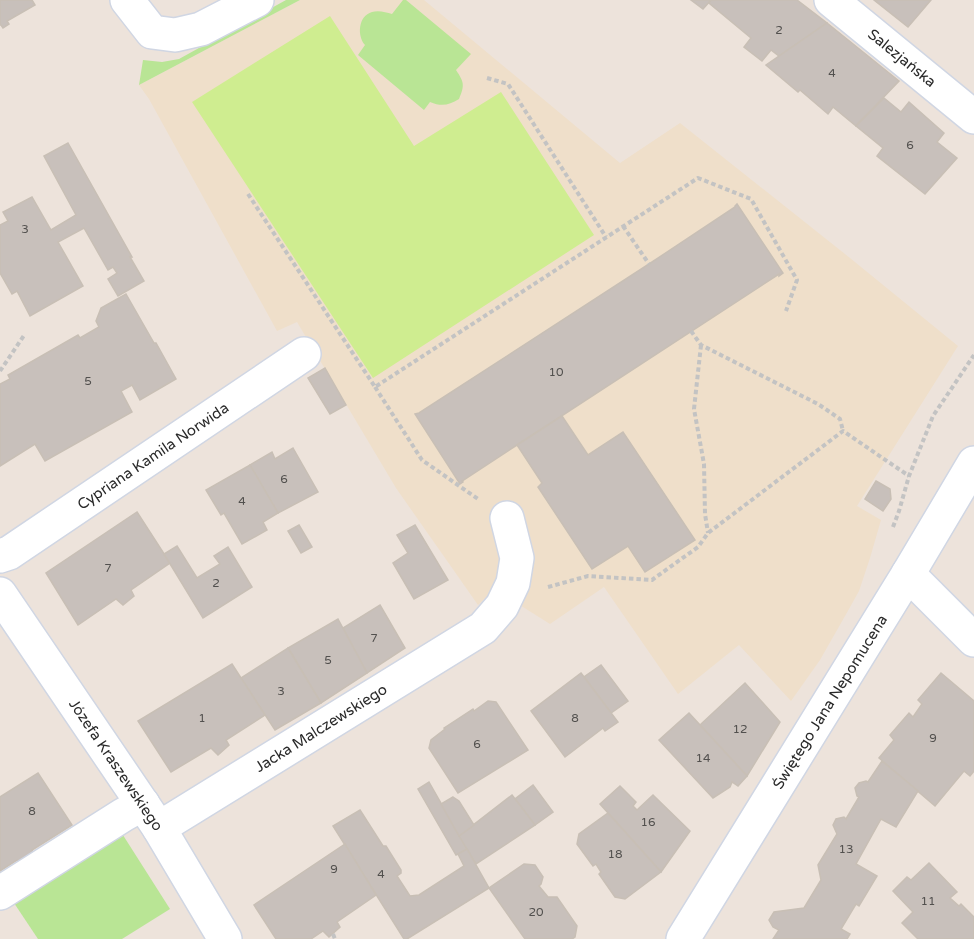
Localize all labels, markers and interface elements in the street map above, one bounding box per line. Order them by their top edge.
house number: 2 [775,23,783,37]
street label: Salezjańska [864,25,940,91]
house number: 4 [828,66,836,80]
house number: 6 [906,138,914,152]
house number: 3 [21,222,29,236]
house number: 10 [548,365,564,379]
house number: 5 [84,374,92,388]
street label: Cypriana Kamila Norwida [74,399,232,513]
house number: 6 [280,472,288,486]
house number: 4 [238,494,246,508]
house number: 7 [104,561,112,575]
house number: 2 [212,576,220,590]
street label: Świętego Jana Nepomucena [769,612,891,792]
house number: 7 [370,631,378,645]
house number: 5 [324,653,332,667]
street label: Jacka Malczewskiego [252,680,390,776]
house number: 3 [277,684,285,698]
street label: Józefa Kraszewskiego [65,696,167,834]
house number: 1 [198,711,206,725]
house number: 8 [571,711,579,725]
house number: 12 [732,722,748,736]
house number: 9 [929,731,937,745]
house number: 6 [473,737,481,751]
house number: 14 [695,751,711,765]
house number: 8 [28,804,36,818]
house number: 16 [640,815,656,829]
house number: 13 [838,842,854,856]
house number: 18 [607,847,623,861]
house number: 9 [330,862,338,876]
house number: 4 [377,867,385,881]
house number: 11 [920,894,936,908]
house number: 20 [528,905,544,919]

